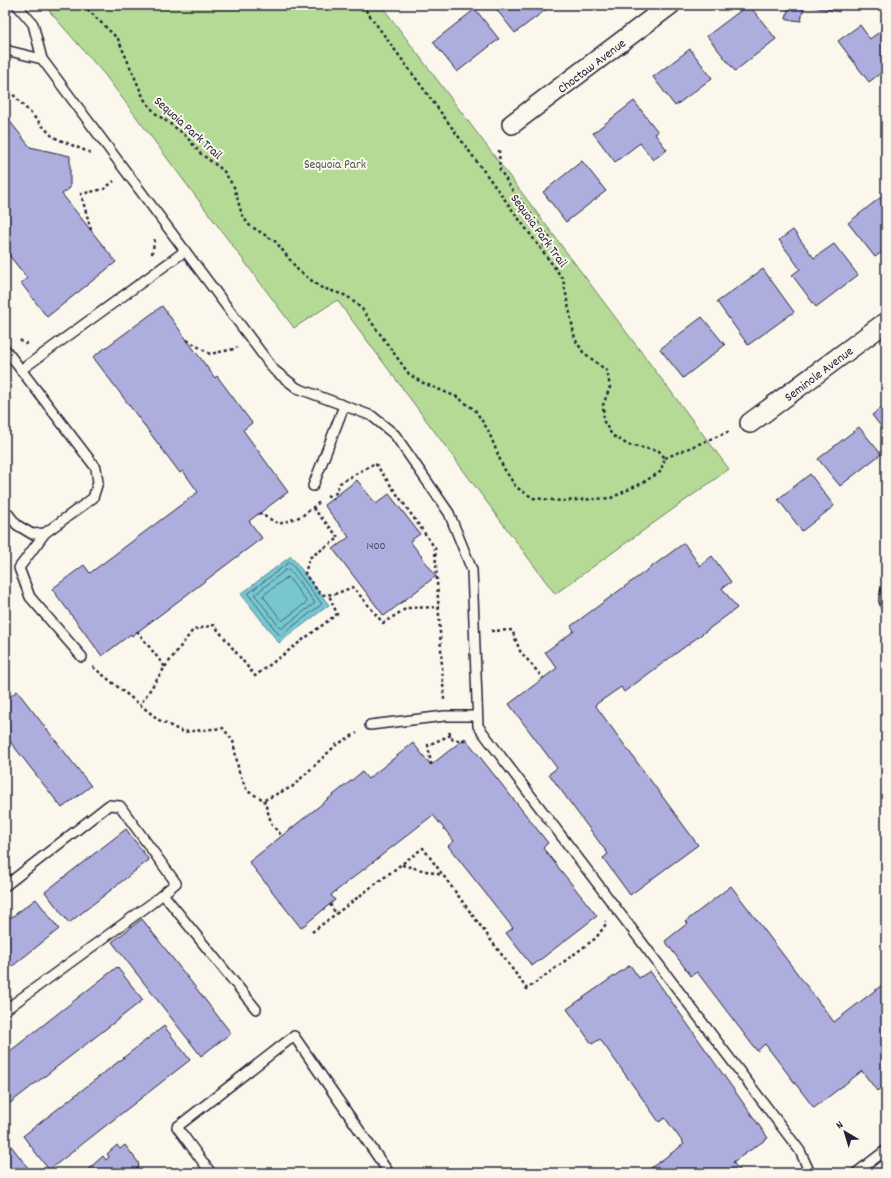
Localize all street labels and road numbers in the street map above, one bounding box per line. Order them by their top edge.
street label: Choctaw Avenue [554,35,631,99]
street label: Sequoia Park Trail [149,93,226,165]
street label: Sequoia Park Trail [505,191,571,272]
street label: Seminole Avenue [781,343,858,407]

